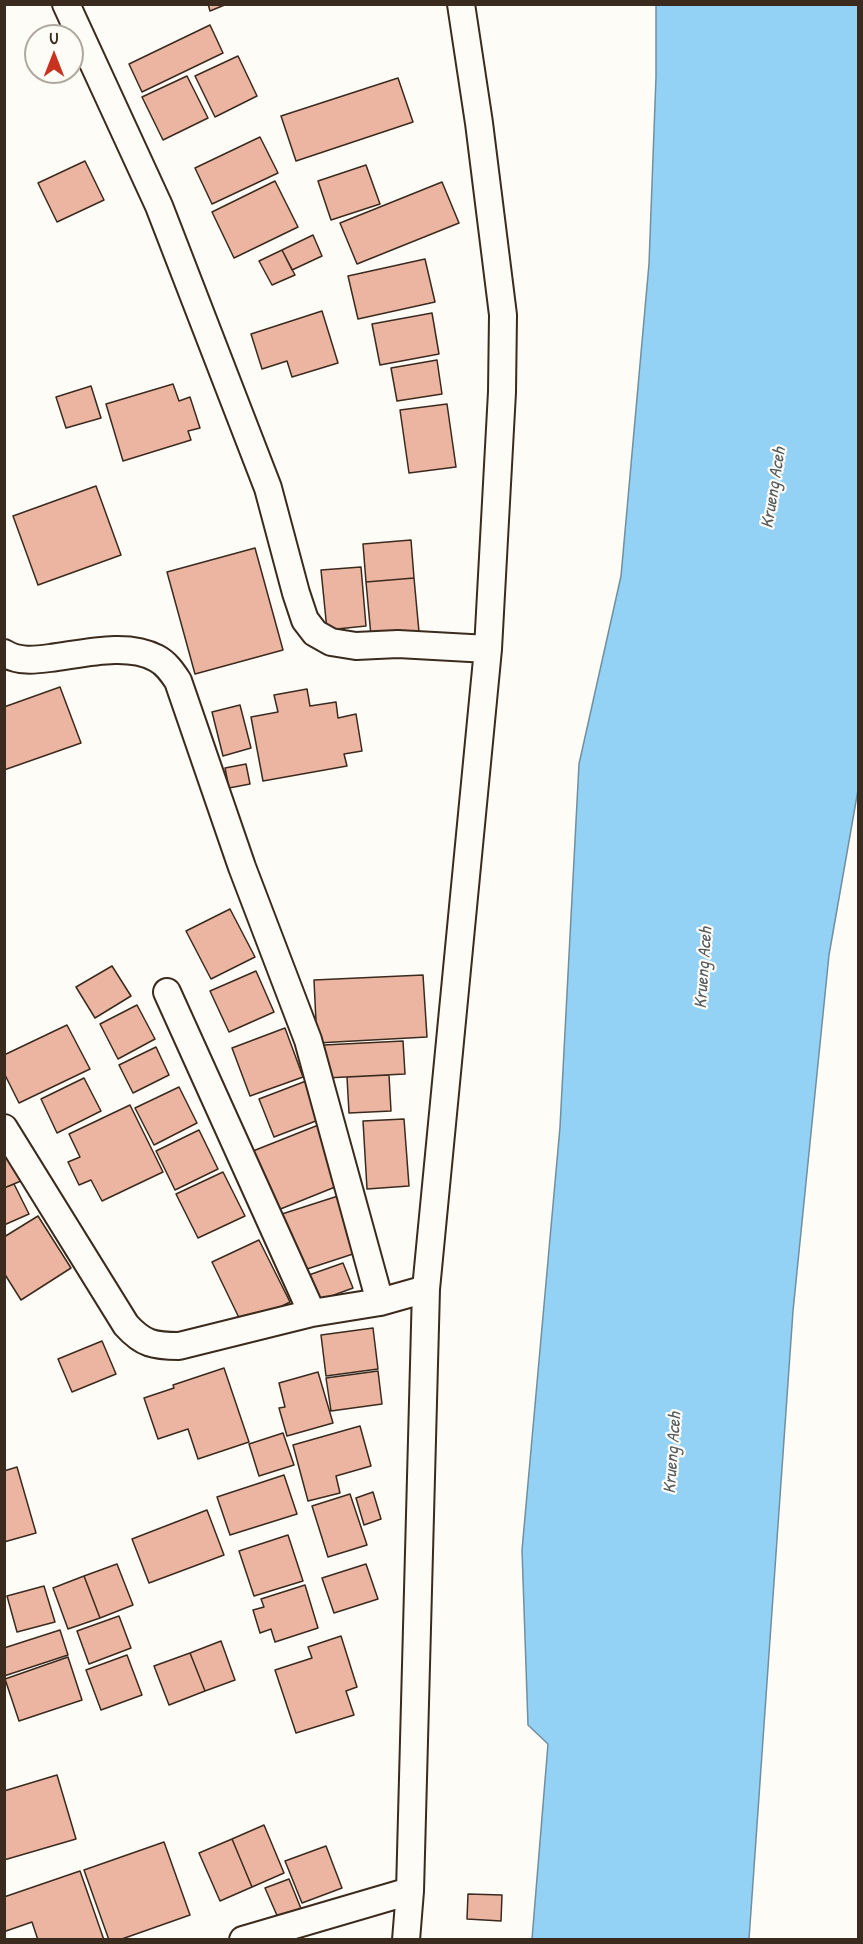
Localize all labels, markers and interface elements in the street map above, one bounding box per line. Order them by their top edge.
north arrow [24,24,84,84]
text: U [50,27,58,49]
water label: Krueng Aceh [757,446,791,530]
water label: Krueng Aceh [690,927,718,1009]
water label: Krueng Aceh [659,1412,687,1494]

